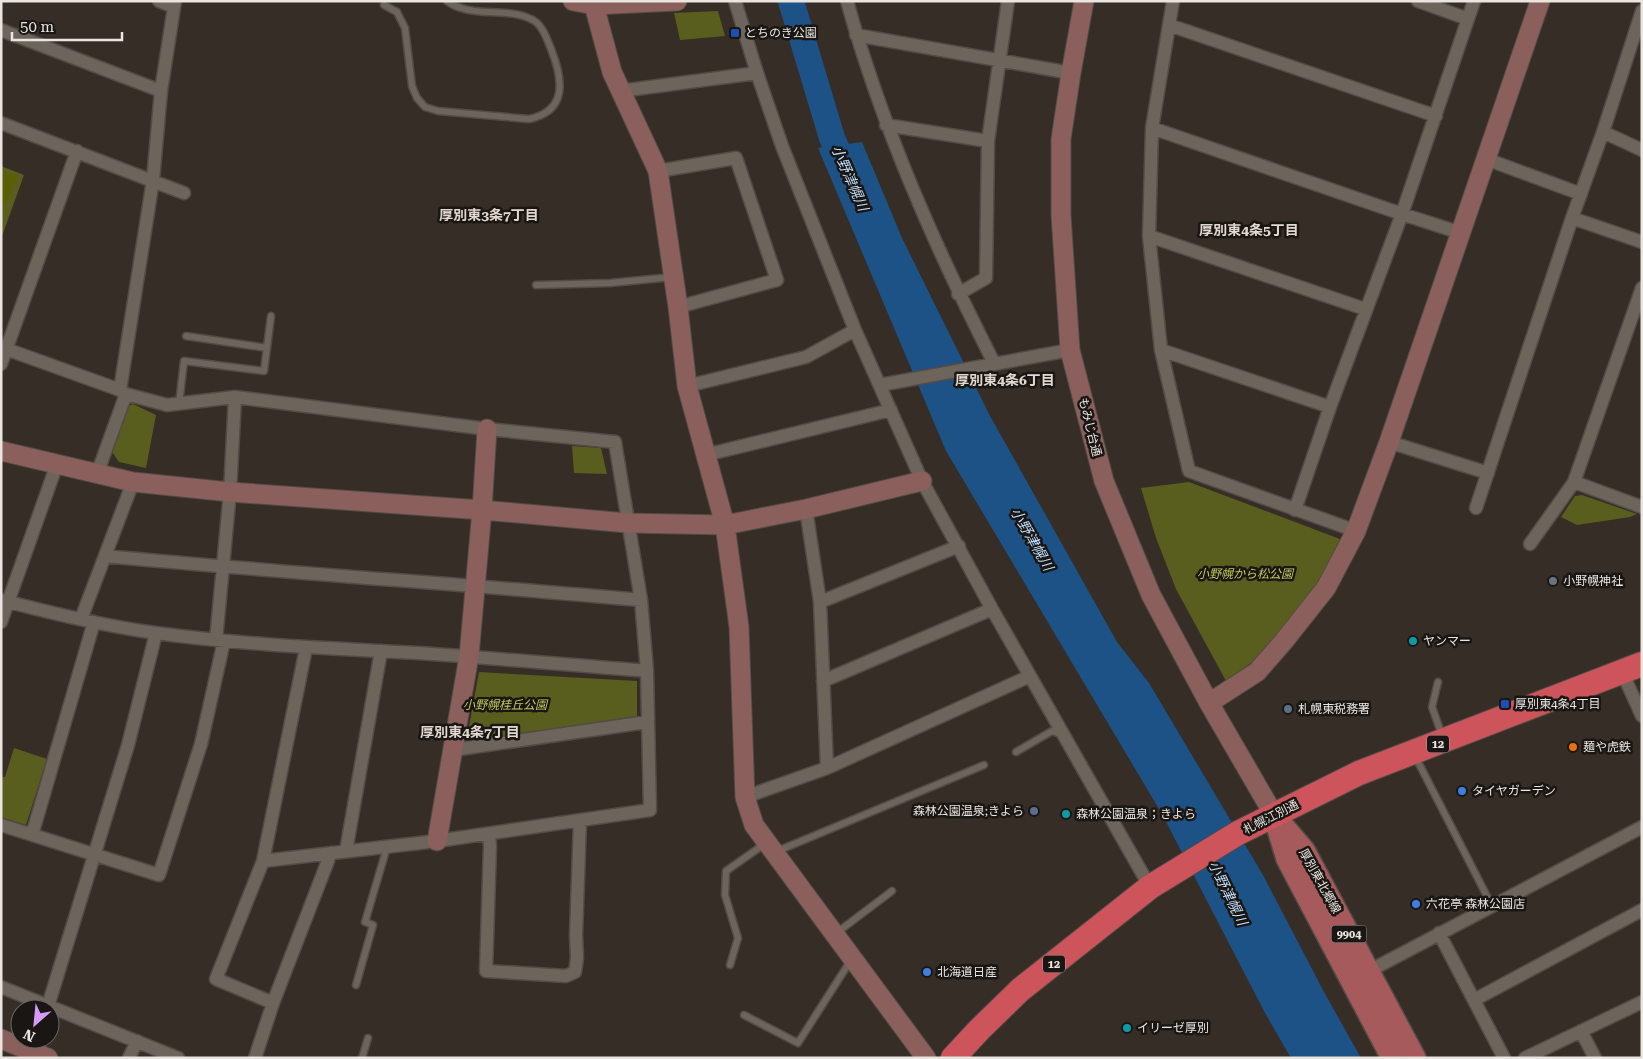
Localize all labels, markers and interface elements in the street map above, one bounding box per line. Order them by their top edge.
scale bar [12,10,122,42]
text: 50 m [20,18,55,36]
place label: とちのき公園 [745,26,817,40]
marker: とちのき公園 [729,27,741,39]
water label: 小野津幌川 [828,143,872,215]
district label: 厚別東3条7丁目 [439,207,539,223]
district label: 厚別東4条5丁目 [1199,222,1299,238]
district label: 厚別東4条6丁目 [955,372,1055,388]
street label: もみじ台通 [1076,396,1104,458]
water label: 小野津幌川 [1008,505,1057,575]
park label: 小野幌から松公園 [1197,567,1295,581]
place label: 小野幌神社 [1563,574,1623,588]
marker: 小野幌神社 [1547,575,1559,587]
place label: ヤンマー [1423,634,1471,648]
marker: ヤンマー [1407,635,1419,647]
place label: 厚別東4条4丁目 [1515,697,1600,711]
park label: 小野幌桂丘公園 [463,698,549,712]
marker: 厚別東4条4丁目 [1499,698,1511,710]
place label: 札幌東税務署 [1298,702,1370,716]
marker: 札幌東税務署 [1282,703,1294,715]
district label: 厚別東4条7丁目 [420,724,520,740]
road number: 12 [1427,736,1449,752]
place label: 麺や虎鉄 [1583,740,1631,754]
marker: 麺や虎鉄 [1567,741,1579,753]
place label: タイヤガーデン [1472,784,1556,798]
marker: タイヤガーデン [1456,785,1468,797]
street label: 札幌江別通 [1241,797,1301,837]
place label: 森林公園温泉;きよら [913,804,1024,818]
marker: 森林公園温泉;きよら [1028,805,1040,817]
place label: 森林公園温泉；きよら [1076,807,1196,821]
marker: 森林公園温泉；きよら [1060,808,1072,820]
street label: 厚別東北郷線 [1296,846,1344,916]
water label: 小野津幌川 [1205,858,1251,930]
place label: 六花亭 森林公園店 [1426,897,1525,911]
marker: 六花亭 森林公園店 [1410,898,1422,910]
road number: 9904 [1332,926,1366,942]
road number: 12 [1043,956,1065,972]
place label: 北海道日産 [937,965,997,979]
marker: 北海道日産 [921,966,933,978]
north arrow [10,999,60,1049]
place label: イリーゼ厚別 [1137,1021,1209,1035]
marker: イリーゼ厚別 [1121,1022,1133,1034]
text: N [20,1026,38,1045]

